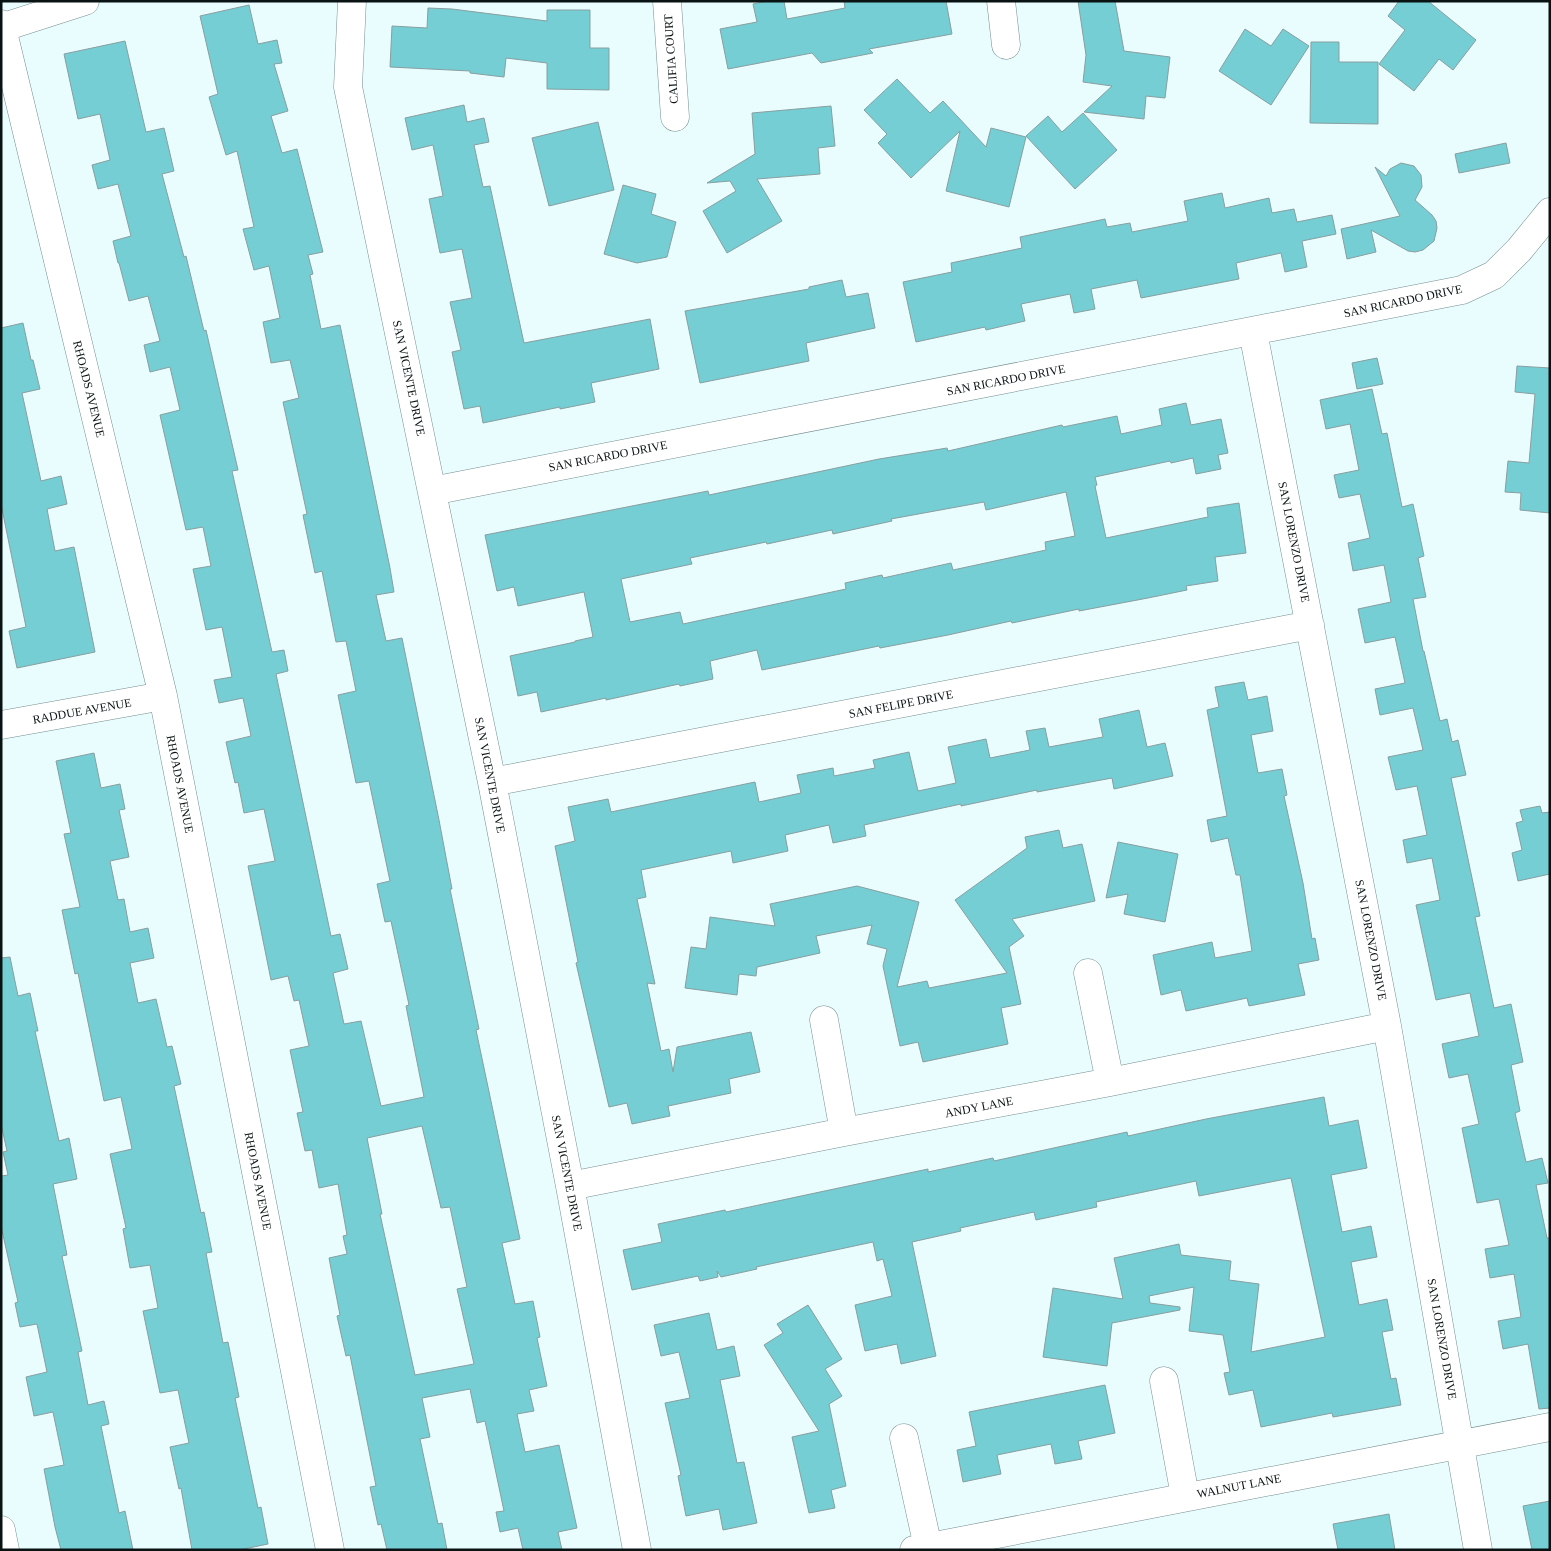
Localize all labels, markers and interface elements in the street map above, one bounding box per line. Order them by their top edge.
street label: CALIFIA COURT [661,13,681,104]
street label: SAN RICARDO DRIVE [1343,282,1463,320]
street label: SAN VICENTE DRIVE [390,319,428,437]
street label: RHOADS AVENUE [70,339,108,439]
street label: SAN RICARDO DRIVE [945,362,1067,398]
street label: SAN RICARDO DRIVE [547,438,669,474]
street label: SAN LORENZO DRIVE [1275,480,1313,604]
street label: SAN FELIPE DRIVE [848,687,954,721]
street label: RADDUE AVENUE [31,695,133,727]
street label: SAN VICENTE DRIVE [472,716,508,834]
street label: RHOADS AVENUE [164,734,196,834]
street label: SAN LORENZO DRIVE [1352,878,1390,1002]
street label: ANDY LANE [944,1094,1014,1120]
street label: SAN VICENTE DRIVE [549,1114,585,1232]
street label: RHOADS AVENUE [242,1131,274,1231]
street label: SAN LORENZO DRIVE [1424,1277,1460,1401]
street label: WALNUT LANE [1196,1471,1282,1501]

